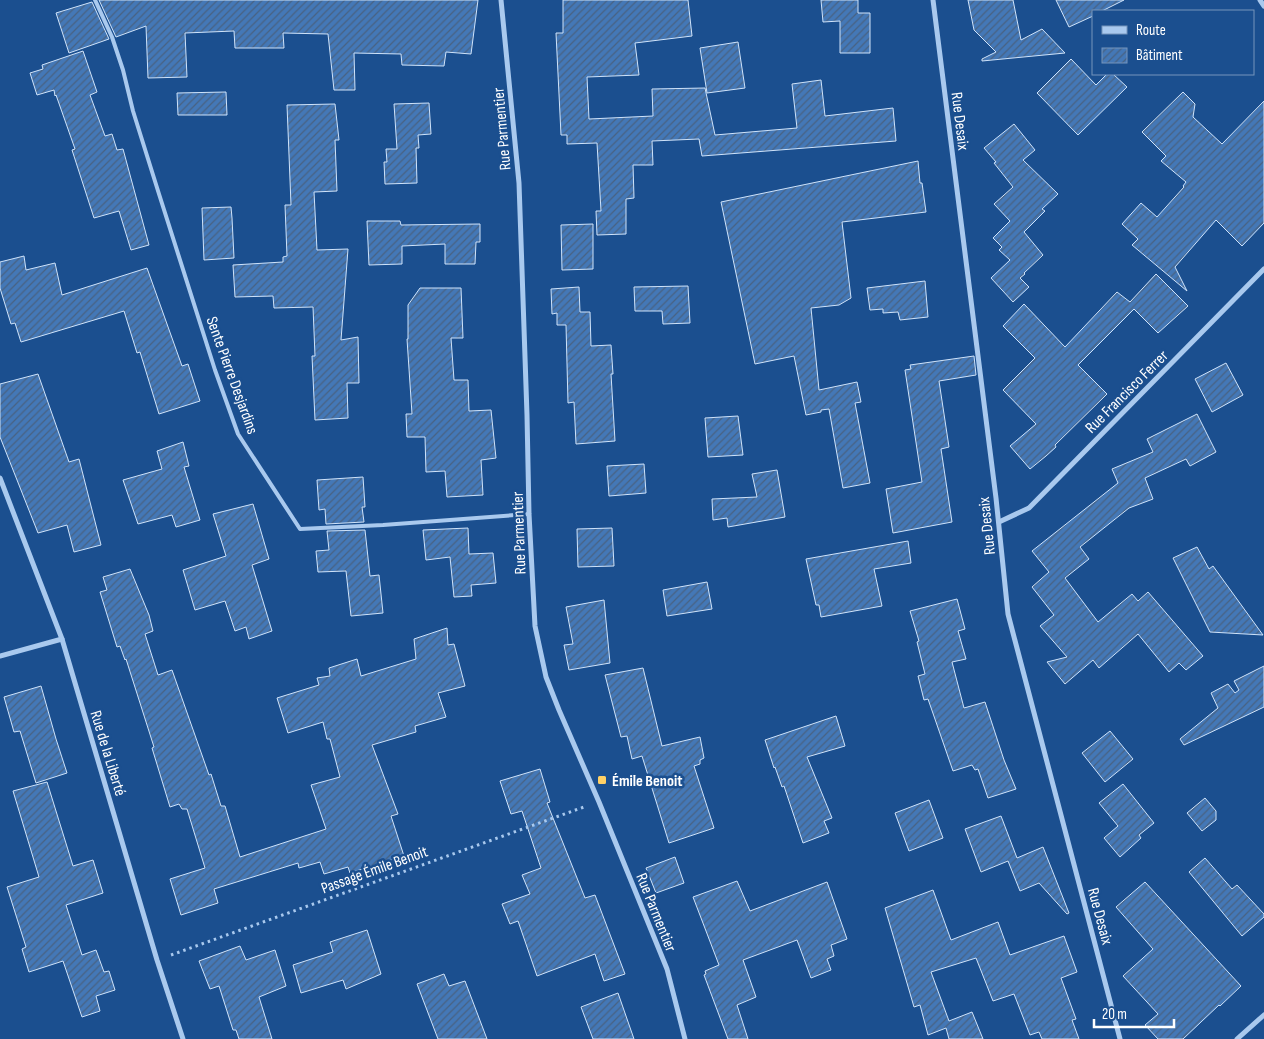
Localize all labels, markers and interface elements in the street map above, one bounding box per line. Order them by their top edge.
legend [1092,10,1254,75]
text: Route [1136,21,1166,40]
text: Bâtiment [1136,46,1183,65]
street label: Rue Parmentier [489,86,516,171]
street label: Rue Desaix [947,91,972,151]
street label: Sente Pierre Desjardins [202,314,262,437]
street label: Rue Francisco Ferrer [1082,346,1173,437]
street label: Rue Parmentier [509,491,530,575]
street label: Rue Desaix [975,496,1000,556]
street label: Rue de la Liberté [86,708,130,798]
place label: Émile Benoit [612,772,682,791]
marker: Émile Benoit [596,774,608,786]
street label: Passage Émile Benoit [319,842,431,899]
street label: Rue Parmentier [631,871,680,955]
street label: Rue Desaix [1083,886,1116,947]
scale bar [1094,996,1174,1028]
text: 20 m [1102,1005,1127,1024]

